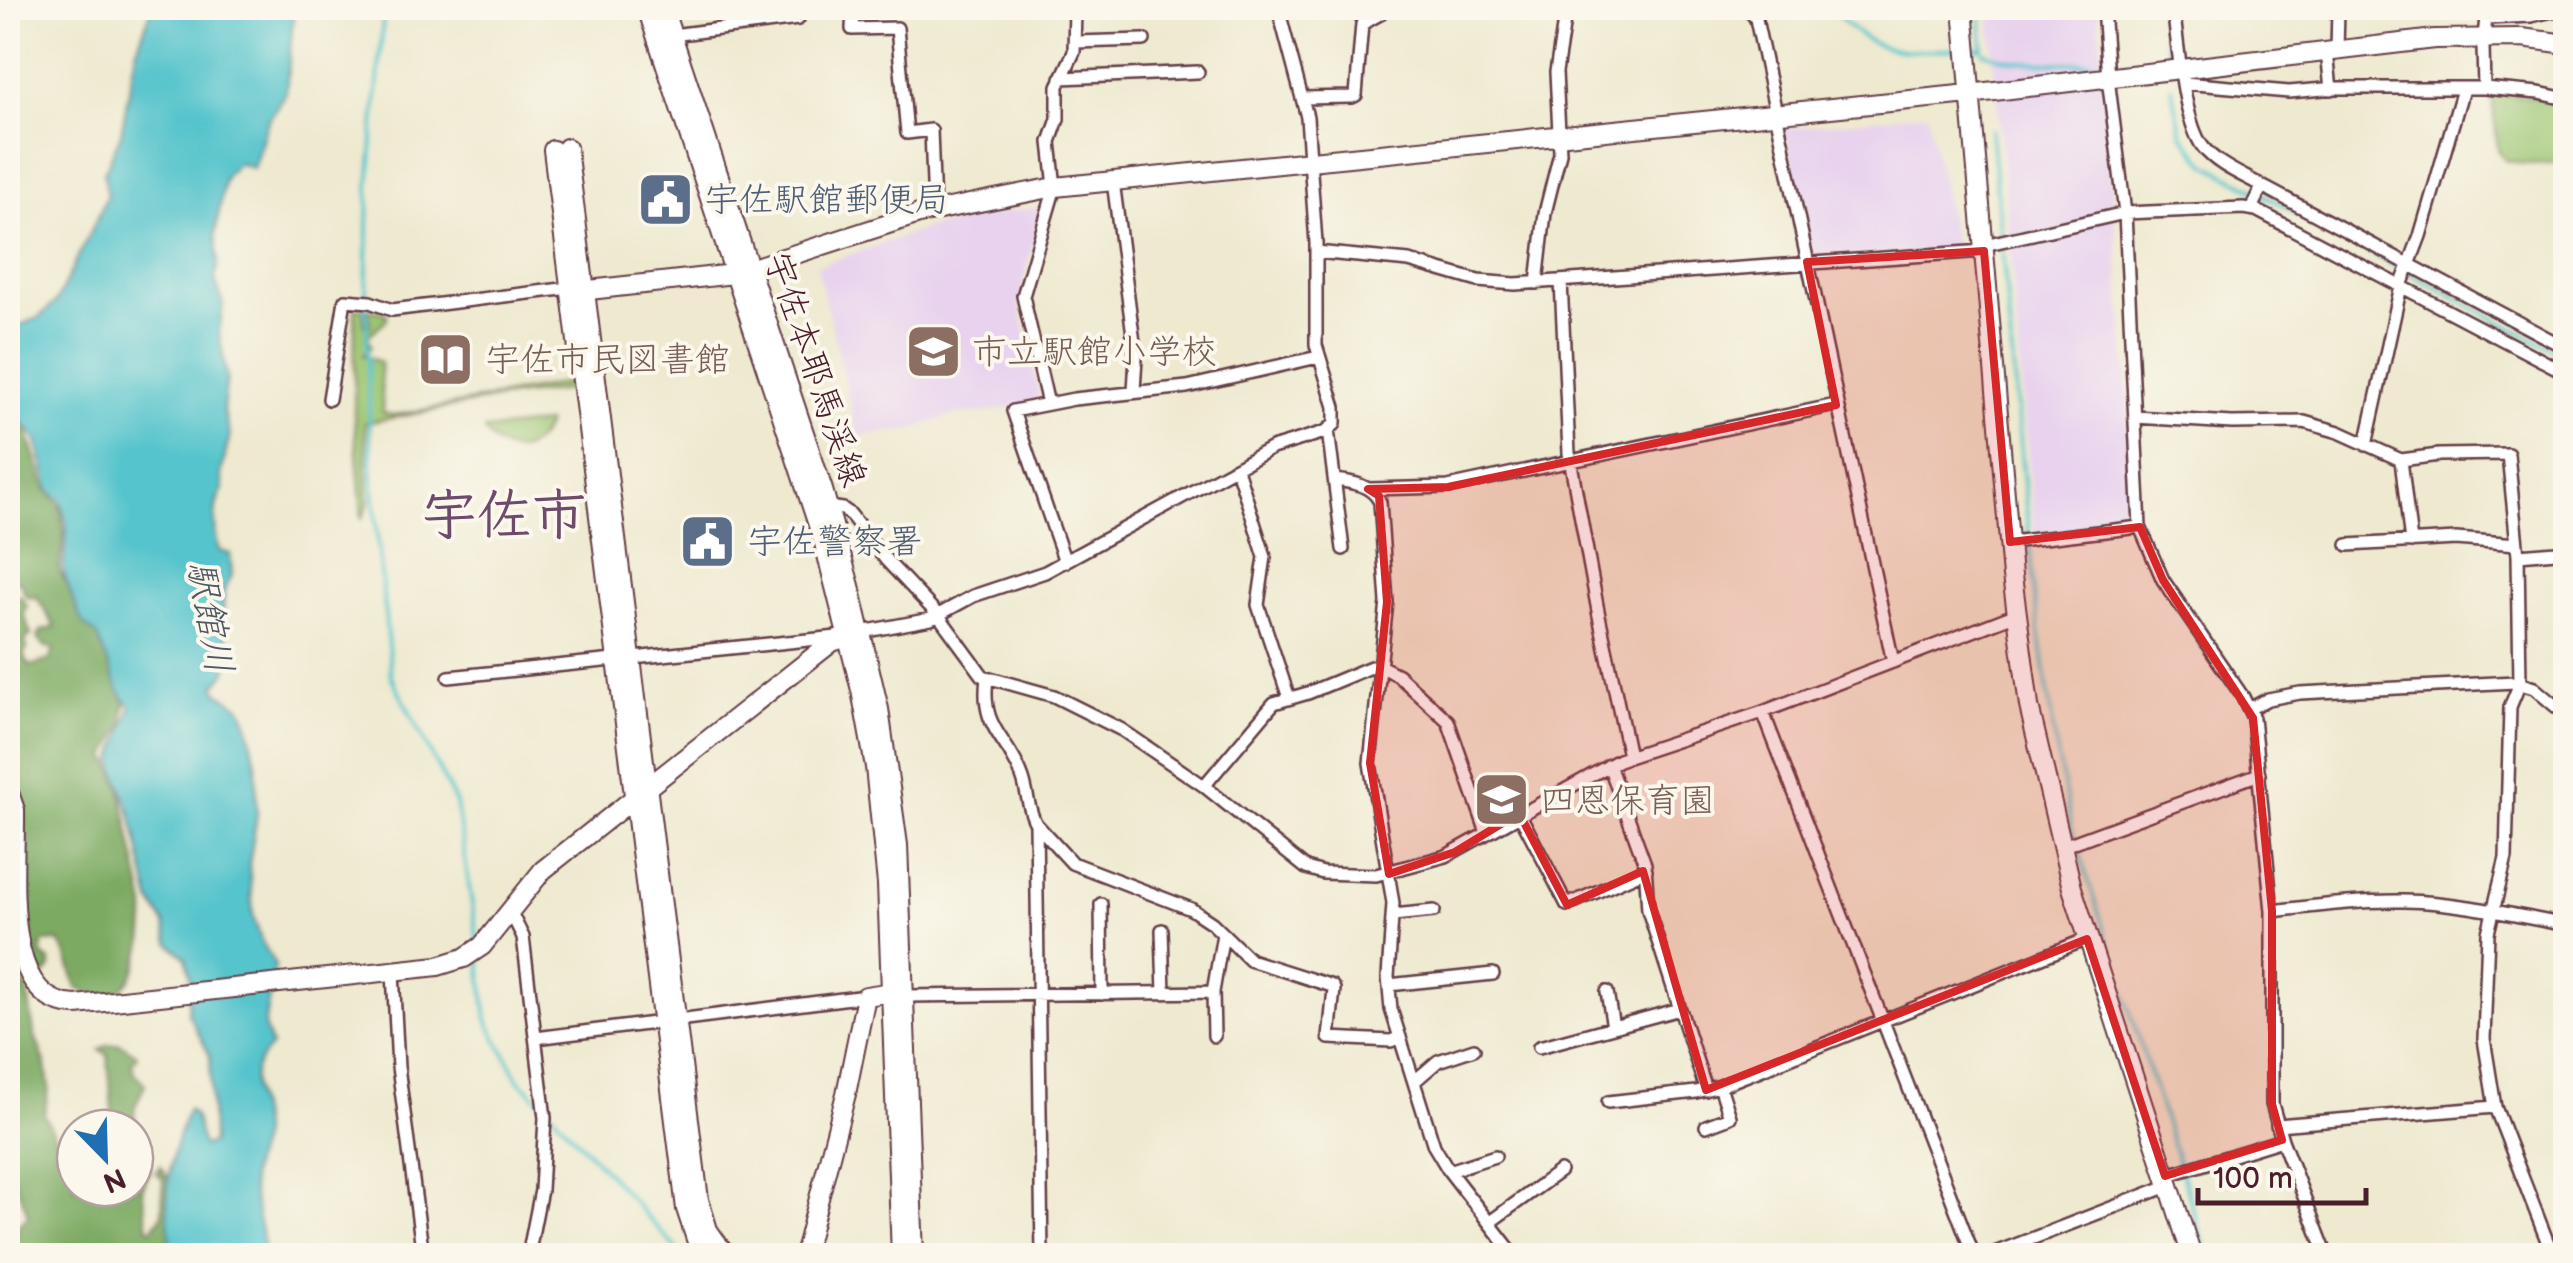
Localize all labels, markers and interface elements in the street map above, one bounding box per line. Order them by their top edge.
public building icon: 宇佐駅館郵便局 [635,169,695,229]
place label: 宇佐駅館郵便局 [704,179,949,222]
street label: 宇佐本耶馬渓線 [754,247,875,492]
school or university icon: 市立駅館小学校 [903,321,963,381]
library icon: 宇佐市民図書館 [416,329,476,389]
place label: 市立駅館小学校 [972,331,1217,374]
place label: 宇佐市民図書館 [485,339,730,382]
district label: 宇佐市 [421,483,587,550]
public building icon: 宇佐警察署 [678,511,738,571]
place label: 宇佐警察署 [747,521,922,564]
water label: 駅館川 [177,557,242,677]
school or university icon: 四恩保育園 [1471,770,1531,830]
place label: 四恩保育園 [1540,780,1715,823]
north arrow [55,1108,155,1208]
scale bar [2198,1143,2366,1205]
text: N [98,1160,130,1199]
text: 100 m [2213,1161,2293,1197]

